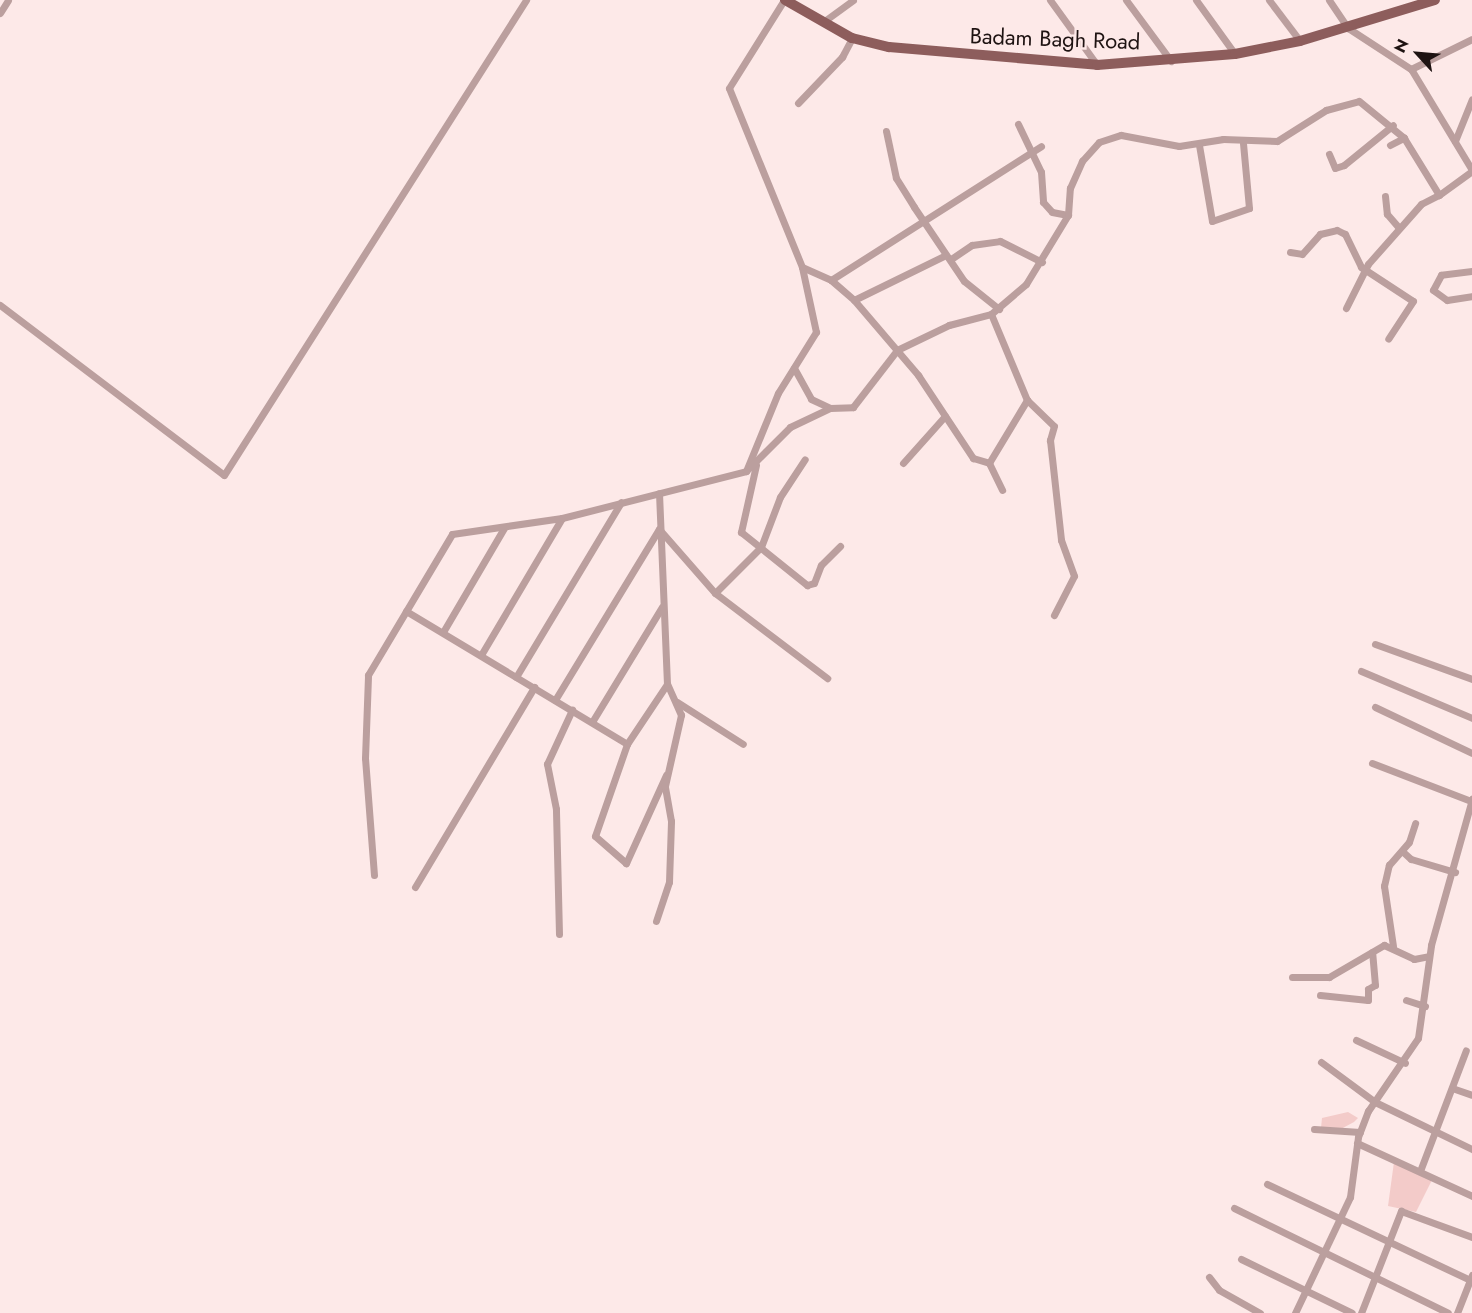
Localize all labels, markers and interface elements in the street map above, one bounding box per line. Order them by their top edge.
street label: Badam Bagh Road [969,23,1141,55]
north arrow [1388,24,1448,84]
text: N [1388,35,1414,57]

